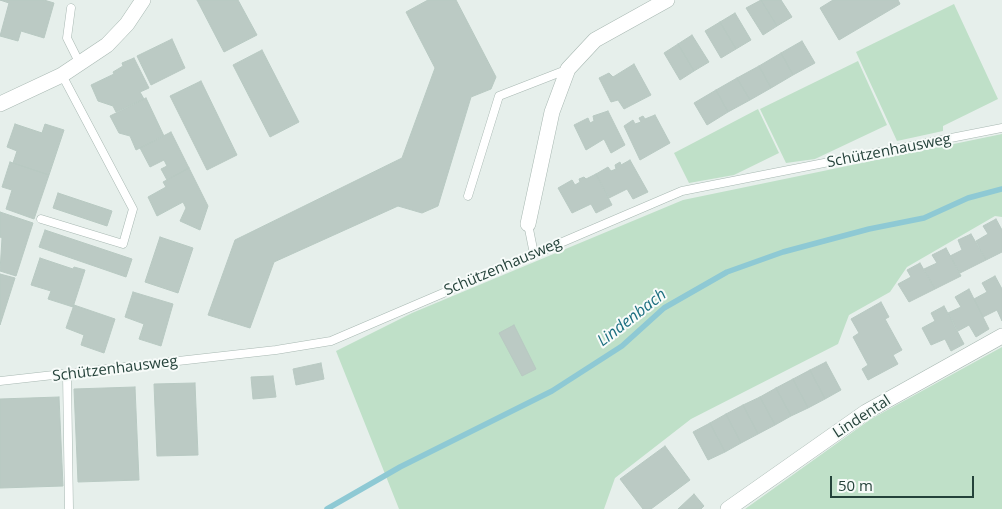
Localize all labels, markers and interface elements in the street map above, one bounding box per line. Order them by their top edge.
street label: Schützenhausweg [825,130,953,172]
street label: Schützenhausweg [442,234,564,300]
water label: Lindenbach [594,285,670,351]
street label: Schützenhausweg [51,352,179,386]
street label: Lindental [830,392,894,442]
scale bar [832,466,976,498]
text: 50 m [838,475,873,495]

